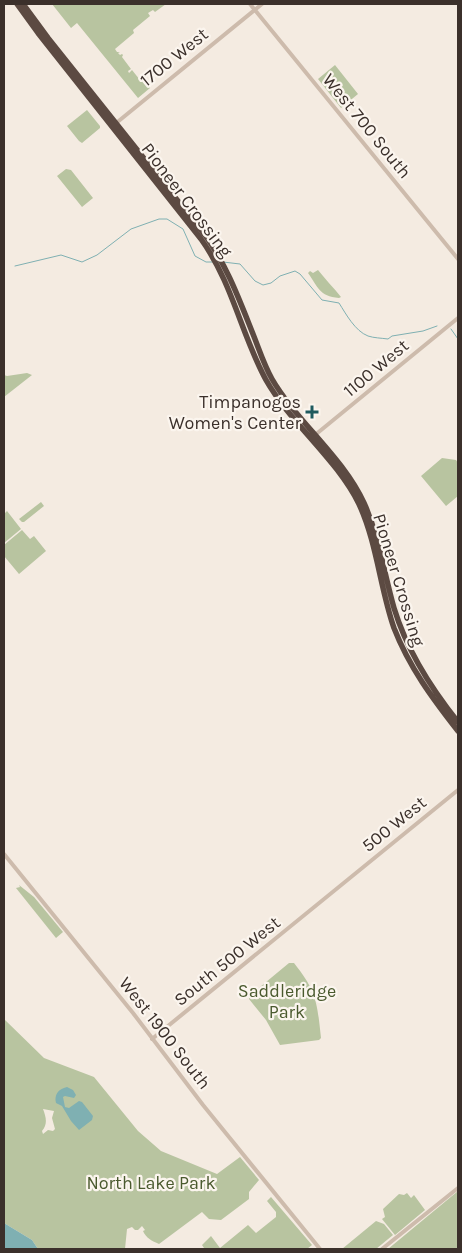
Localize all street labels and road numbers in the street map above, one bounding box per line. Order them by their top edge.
street label: 1700 West [136,23,213,91]
street label: West 700 South [318,69,416,183]
street label: Pioneer Crossing [137,138,237,262]
street label: 1100 West [339,334,413,402]
street label: Pioneer Crossing [368,511,430,649]
street label: 500 West [357,791,431,857]
street label: South 500 West [169,911,285,1011]
street label: West 1900 South [114,972,216,1094]

